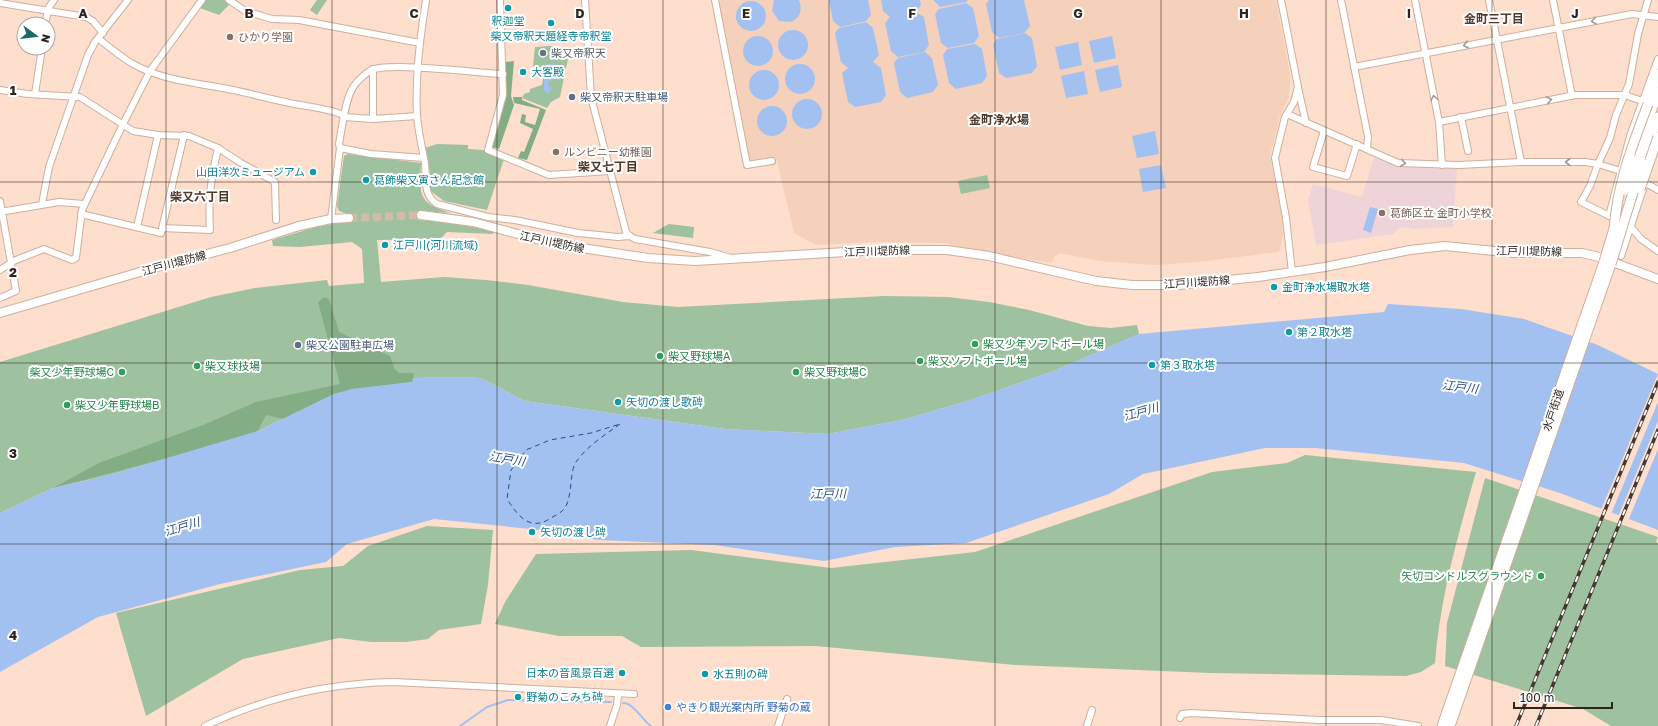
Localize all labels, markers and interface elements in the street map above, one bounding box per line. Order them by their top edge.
marker: 釈迦堂 [503,3,513,13]
text: A [78,5,88,21]
text: B [244,5,254,21]
text: C [409,5,419,21]
text: D [575,5,585,21]
text: E [742,5,750,21]
text: F [908,5,916,21]
text: G [1073,5,1083,21]
text: H [1239,5,1249,21]
text: I [1407,5,1411,21]
text: J [1571,5,1579,21]
district label: 金町三丁目 [1464,11,1524,26]
place label: 釈迦堂 [492,14,525,27]
north arrow [16,16,56,56]
one-way arrow [1591,16,1597,24]
marker: 柴又帝釈天題経寺帝釈堂 [546,18,556,28]
place label: 柴又帝釈天題経寺帝釈堂 [491,29,612,42]
place label: ひかり学園 [238,30,293,43]
marker: ひかり学園 [225,32,235,42]
text: N [39,33,54,44]
one-way arrow [1463,41,1469,49]
place label: 柴又帝釈天 [551,46,606,59]
marker: 柴又帝釈天 [538,48,548,58]
place label: 大客殿 [531,65,564,78]
marker: 大客殿 [518,67,528,77]
text: 1 [10,82,17,98]
place label: 柴又帝釈天駐車場 [580,90,668,103]
marker: 柴又帝釈天駐車場 [567,92,577,102]
one-way arrow [1430,95,1439,102]
one-way arrow [1546,97,1552,105]
district label: 金町浄水場 [969,112,1029,127]
place label: ルンビニー幼稚園 [564,145,652,158]
marker: ルンビニー幼稚園 [551,147,561,157]
one-way arrow [1400,158,1406,167]
one-way arrow [1565,158,1571,166]
district label: 柴又七丁目 [578,159,638,174]
place label: 山田洋次ミュージアム [196,165,305,178]
marker: 山田洋次ミュージアム [308,167,318,177]
place label: 葛飾柴又寅さん記念館 [374,173,484,186]
marker: 葛飾柴又寅さん記念館 [361,175,371,185]
district label: 柴又六丁目 [170,189,230,204]
place label: 葛飾区立 金町小学校 [1390,206,1492,219]
marker: 葛飾区立 金町小学校 [1377,208,1387,218]
street label: 江戸川堤防線 [518,228,586,255]
place label: 江戸川(河川流域) [393,238,478,251]
marker: 江戸川(河川流域) [380,240,390,250]
street label: 江戸川堤防線 [844,243,910,258]
street label: 江戸川堤防線 [1496,243,1562,258]
street label: 江戸川堤防線 [140,248,207,277]
text: 2 [9,264,17,280]
street label: 江戸川堤防線 [1164,273,1230,290]
place label: 金町浄水場取水塔 [1282,280,1370,293]
marker: 金町浄水場取水塔 [1269,282,1279,292]
place label: 第２取水塔 [1297,325,1352,338]
marker: 第２取水塔 [1284,327,1294,337]
place label: 柴又少年ソフトボール場 [983,337,1104,350]
place label: 柴又公園駐車広場 [306,338,394,351]
marker: 柴又少年ソフトボール場 [970,339,980,349]
marker: 柴又公園駐車広場 [293,340,303,350]
place label: 柴又野球場A [668,349,731,362]
marker: 柴又野球場A [655,351,665,361]
place label: 柴又ソフトボール場 [928,354,1027,367]
marker: 柴又ソフトボール場 [915,356,925,366]
place label: 第３取水塔 [1160,358,1215,371]
place label: 柴又球技場 [205,359,260,372]
marker: 第３取水塔 [1147,360,1157,370]
marker: 柴又球技場 [192,361,202,371]
place label: 柴又少年野球場C [30,365,114,378]
place label: 柴又野球場C [804,365,866,378]
marker: 柴又少年野球場C [117,367,127,377]
marker: 柴又野球場C [791,367,801,377]
water label: 江戸川 [1441,377,1481,396]
street label: 水戸街道 [1539,387,1566,433]
place label: 矢切の渡し歌碑 [626,395,703,408]
marker: 矢切の渡し歌碑 [613,397,623,407]
place label: 柴又少年野球場B [75,398,159,411]
water label: 江戸川 [1121,399,1162,424]
marker: 柴又少年野球場B [62,400,72,410]
text: 3 [9,445,17,461]
water label: 江戸川 [488,448,528,469]
water label: 江戸川 [810,486,848,501]
water label: 江戸川 [162,514,203,539]
place label: 矢切の渡し碑 [540,525,606,538]
marker: 矢切の渡し碑 [527,527,537,537]
place label: 矢切コンドルスグラウンド [1401,569,1533,582]
marker: 矢切コンドルスグラウンド [1536,571,1546,581]
text: 4 [9,627,17,643]
place label: 日本の音風景百選 [526,666,614,679]
place label: 水五則の碑 [713,667,768,680]
marker: 日本の音風景百選 [617,668,627,678]
marker: 水五則の碑 [700,669,710,679]
scale bar [1514,684,1612,710]
place label: 野菊のこみち碑 [526,690,603,703]
text: 100 m [1520,690,1554,705]
marker: 野菊のこみち碑 [513,692,523,702]
place label: やきり観光案内所 野菊の蔵 [676,700,811,713]
marker: やきり観光案内所 野菊の蔵 [663,702,673,712]

